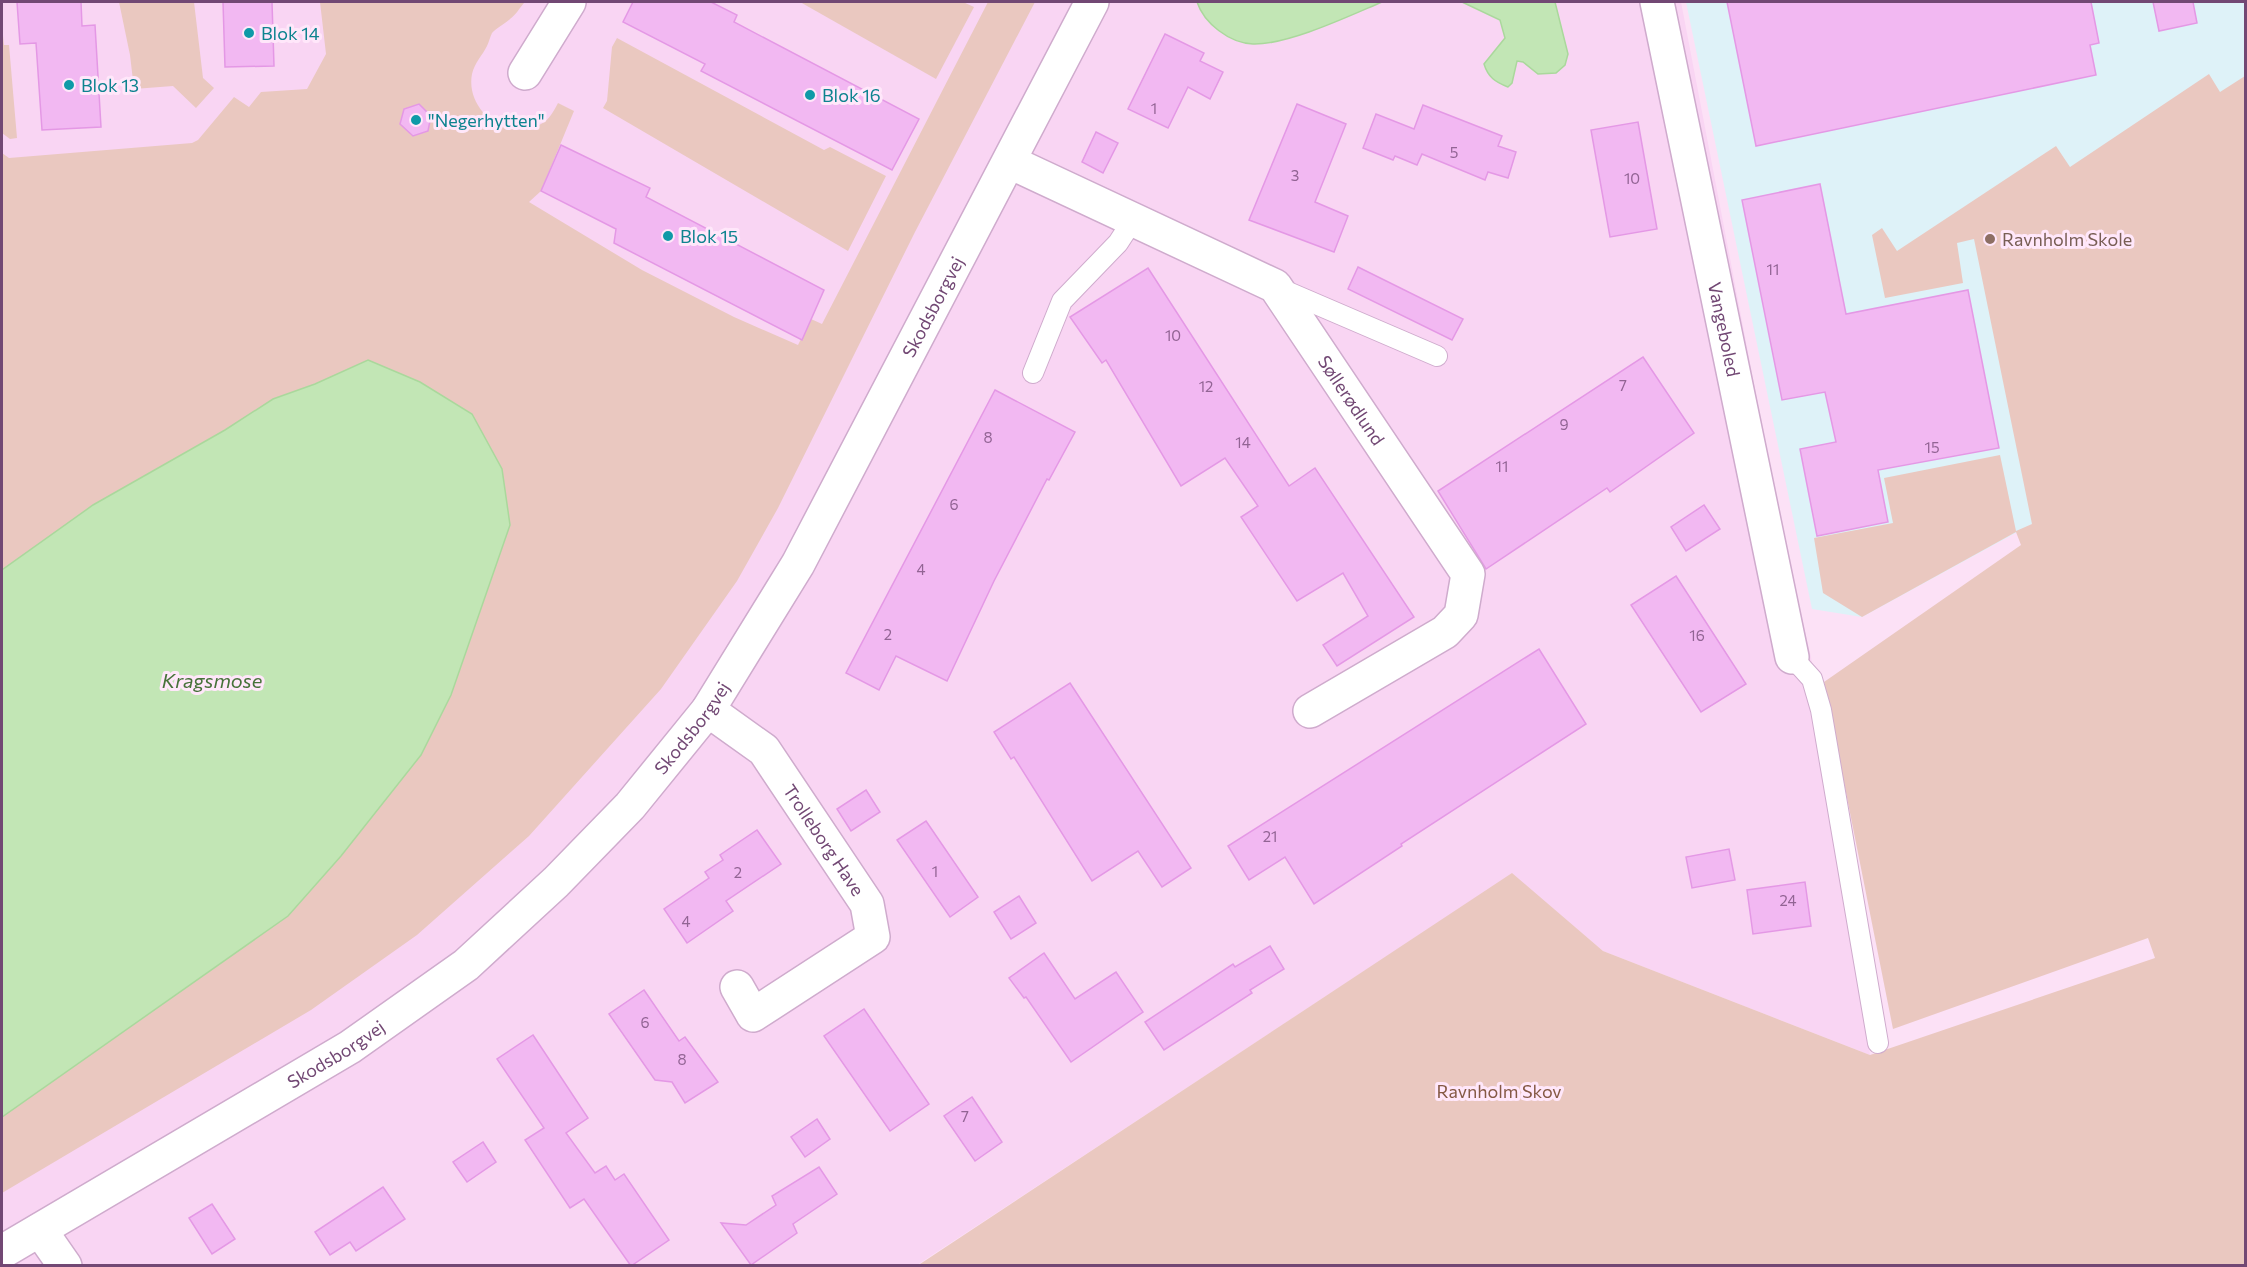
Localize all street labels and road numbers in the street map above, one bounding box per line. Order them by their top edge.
street label: Skodsborgvej [897,253,968,361]
street label: Vangeboled [1704,280,1745,378]
street label: Søllerødlund [1314,351,1389,449]
street label: Skodsborgvej [649,678,734,779]
street label: Trolleborg Have [779,780,869,900]
street label: Skodsborgvej [283,1015,389,1093]

